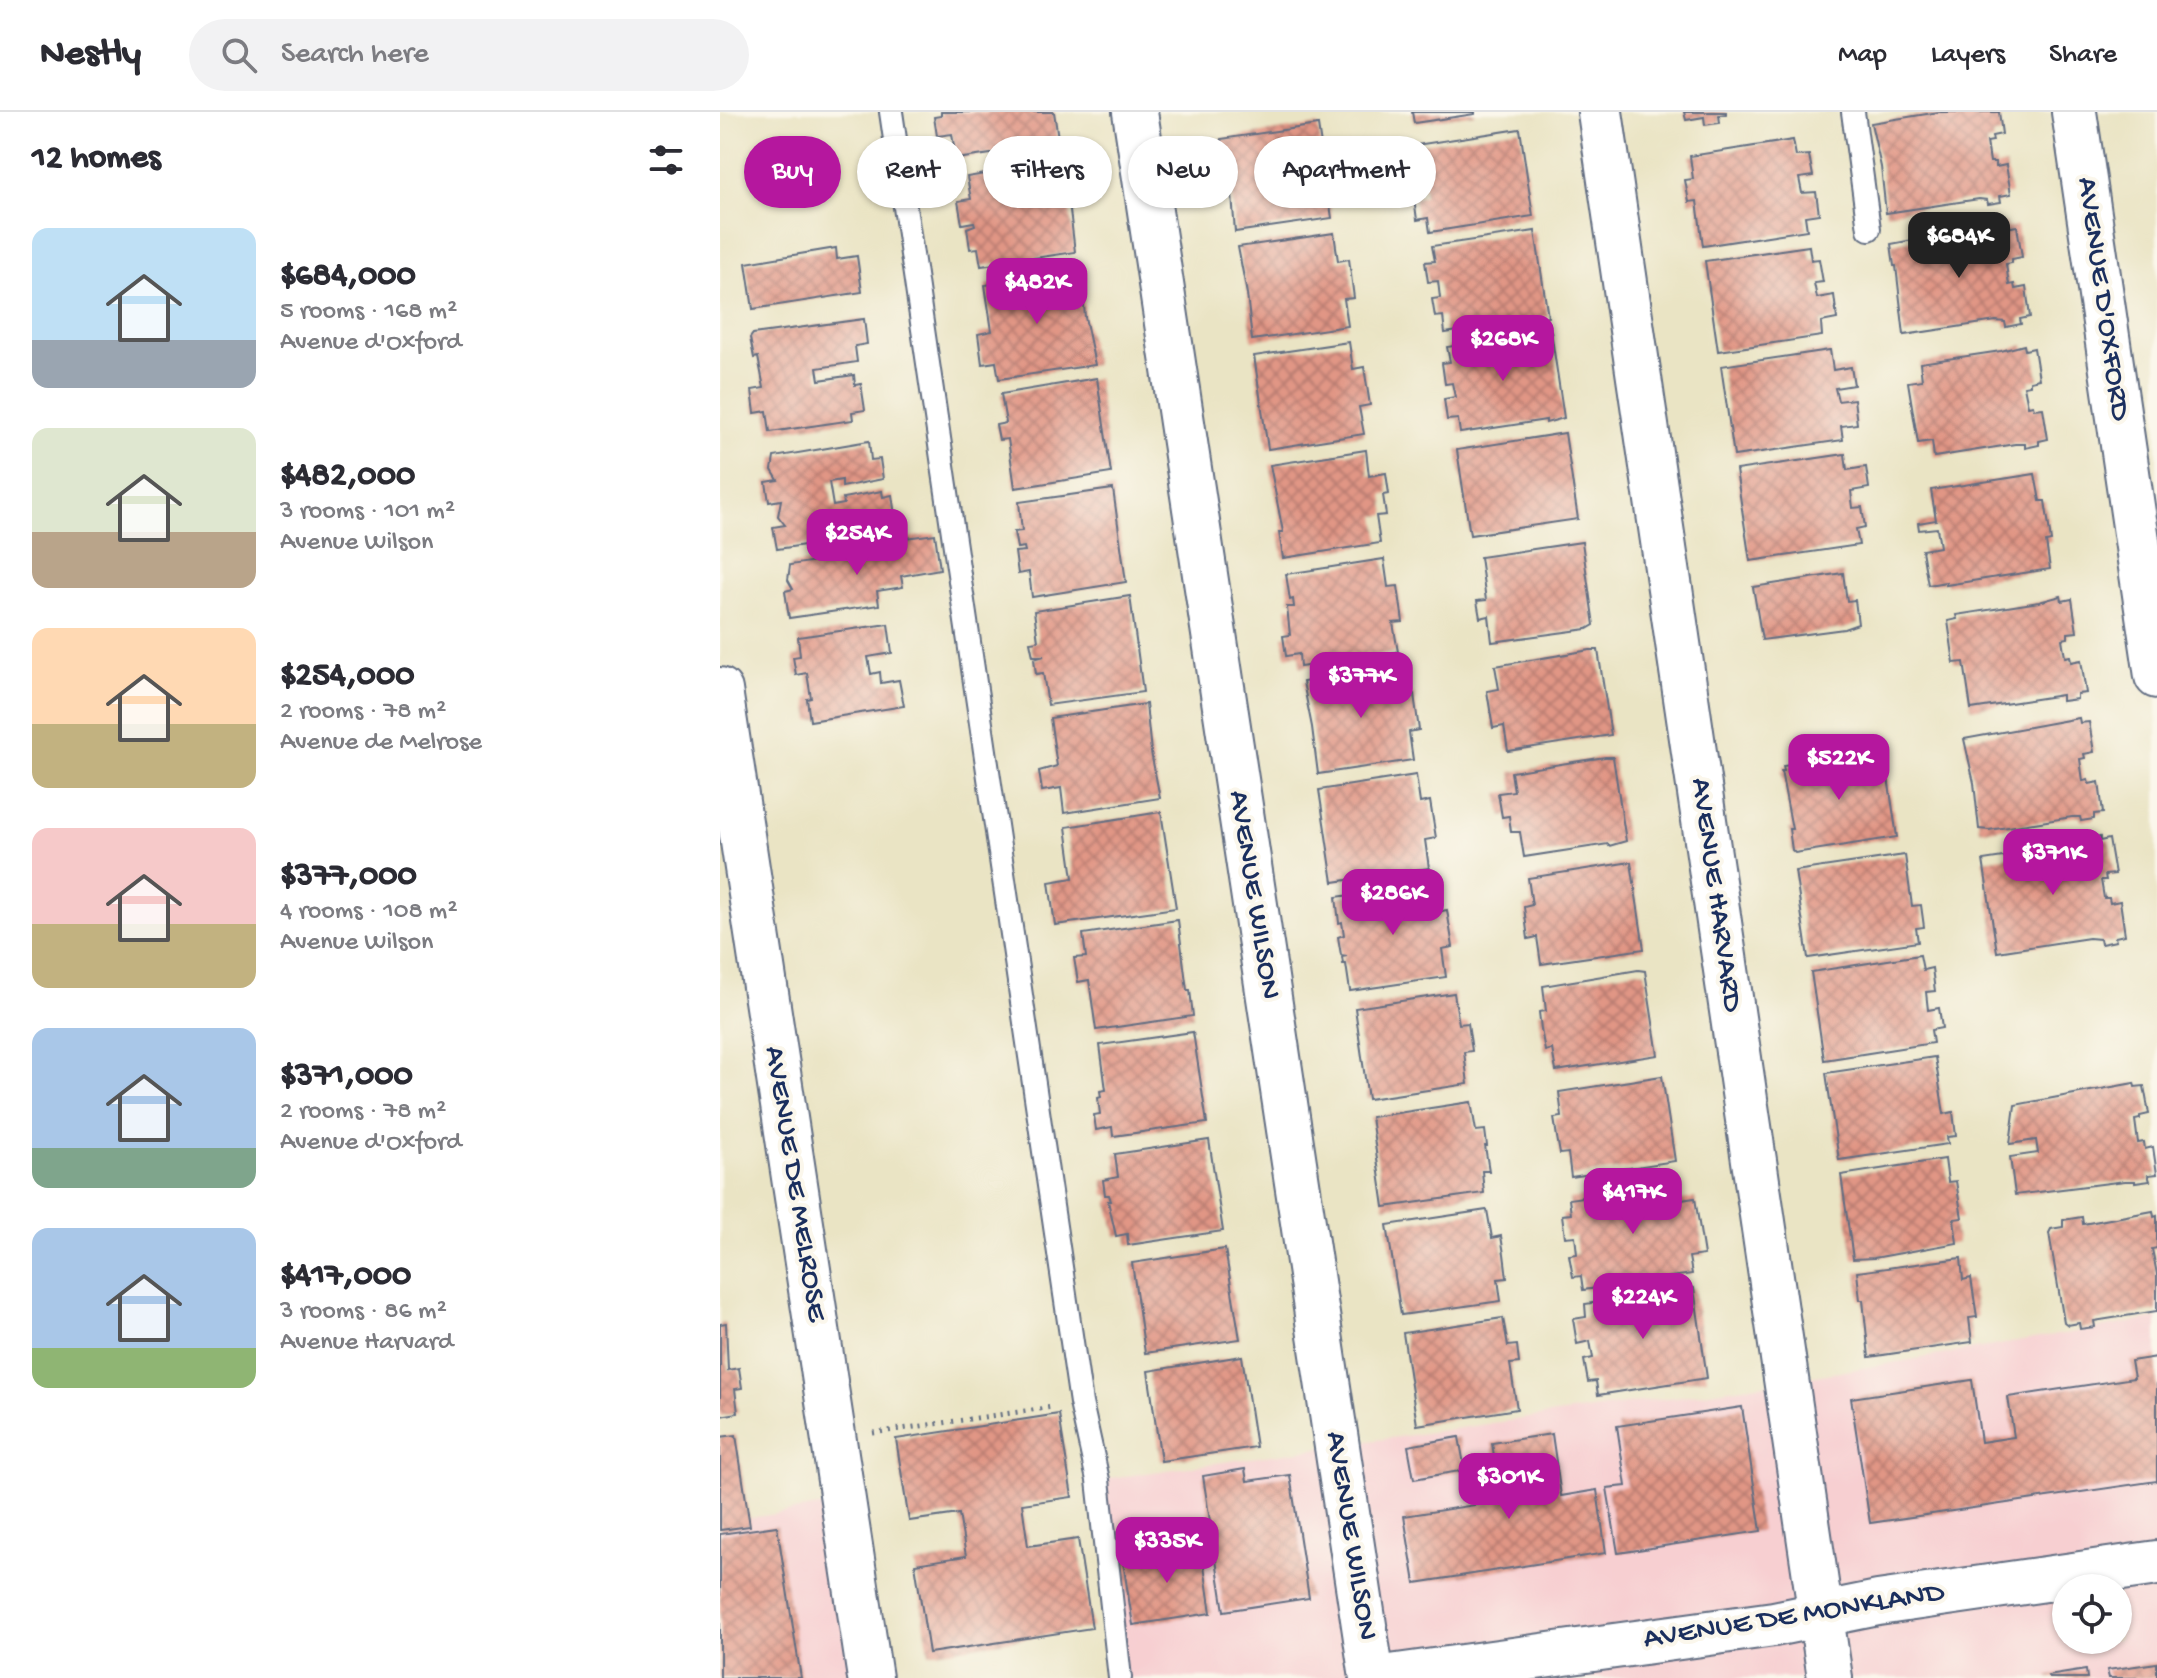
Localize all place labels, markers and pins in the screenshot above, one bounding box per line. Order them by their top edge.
pin: $684K [1903,212,2015,280]
pin: $482K [981,258,1093,326]
pin: $268K [1447,315,1559,383]
pin: $254K [801,509,913,577]
pin: $377K [1305,652,1417,720]
pin: $522K [1783,734,1895,802]
pin: $371K [1997,829,2109,897]
pin: $286K [1337,869,1449,937]
pin: $417K [1577,1168,1689,1236]
pin: $224K [1587,1273,1699,1341]
pin: $301K [1453,1453,1565,1521]
pin: $335K [1111,1517,1223,1585]

